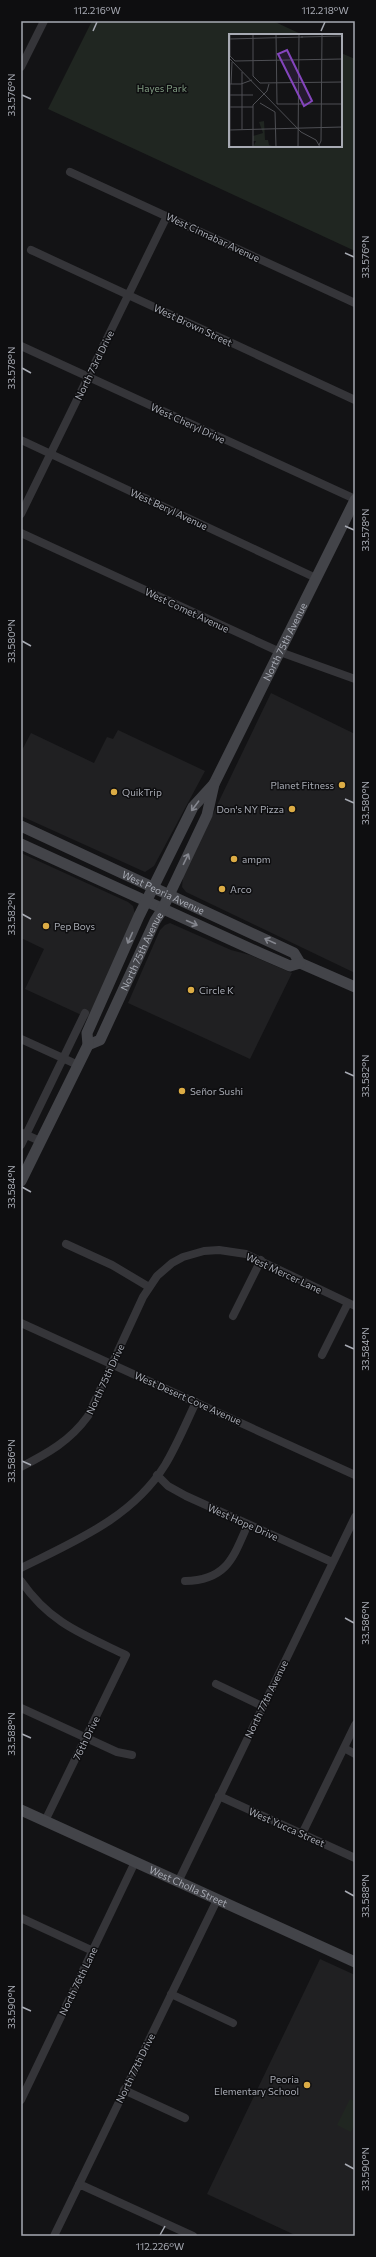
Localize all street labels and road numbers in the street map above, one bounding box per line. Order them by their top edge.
street label: West Cinnabar Avenue [164,210,262,264]
street label: West Brown Street [152,302,234,348]
street label: North 73rd Drive [72,328,116,402]
street label: West Cheryl Drive [149,400,227,446]
street label: West Beryl Avenue [128,486,210,532]
street label: West Comet Avenue [143,585,231,635]
street label: North 75th Avenue [260,601,309,683]
street label: West Peoria Avenue [120,868,207,917]
street label: North 75th Avenue [118,910,165,992]
street label: West Mercer Lane [244,1250,324,1296]
street label: North 75th Drive [83,1342,127,1416]
street label: West Desert Cove Avenue [133,1369,243,1427]
street label: West Hope Drive [206,1501,280,1543]
street label: North 77th Avenue [242,1658,290,1740]
street label: 76th Drive [70,1714,102,1762]
street label: West Yucca Street [247,1805,327,1849]
street label: West Cholla Street [148,1863,229,1909]
street label: North 76th Lane [56,1945,100,2017]
street label: North 77th Drive [113,2031,157,2105]

